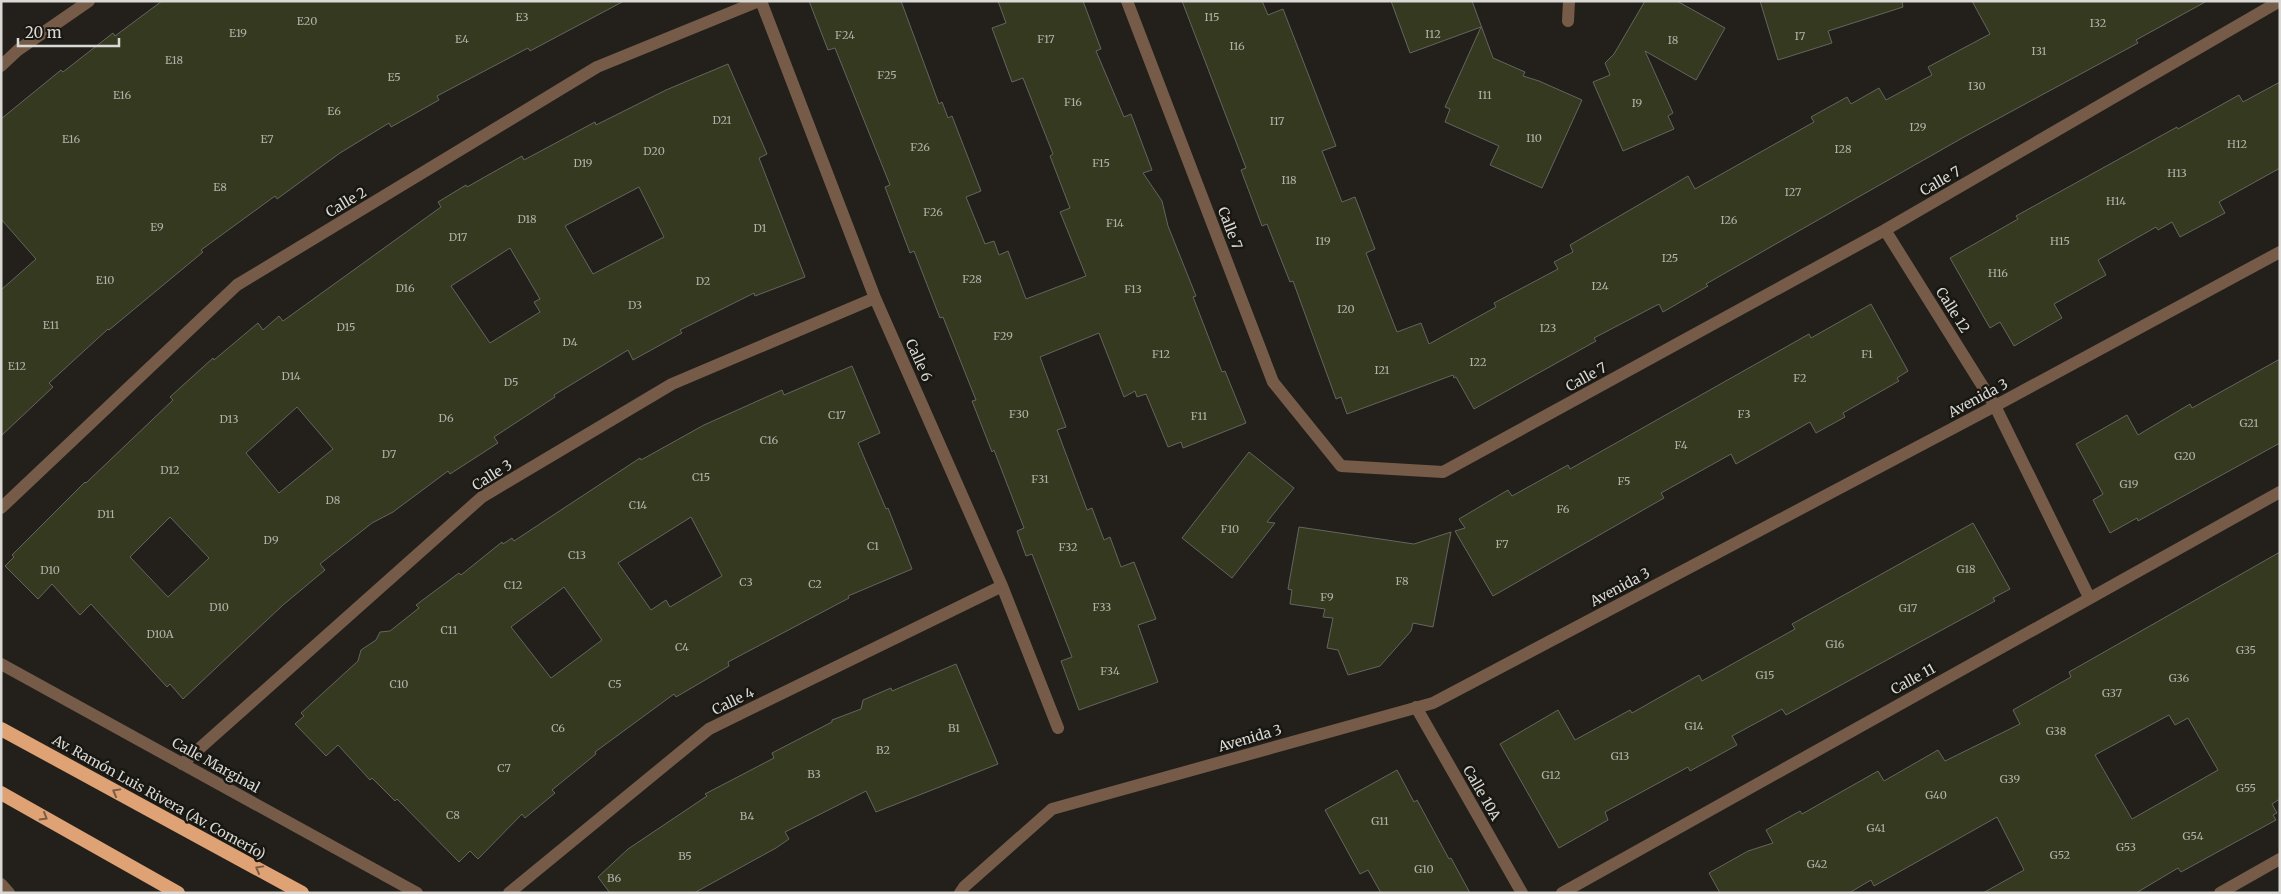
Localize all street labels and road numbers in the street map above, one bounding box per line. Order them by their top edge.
street label: Calle 7 [1916,162,1964,200]
street label: Calle 2 [322,183,370,221]
street label: Calle 7 [1214,204,1246,252]
street label: Calle 12 [1932,284,1974,336]
street label: Calle 6 [902,336,936,384]
street label: Calle 7 [1562,358,1610,396]
street label: Avenida 3 [1944,375,2011,422]
street label: Calle 3 [469,456,515,494]
street label: Avenida 3 [1586,564,1653,611]
street label: Calle 11 [1887,659,1939,699]
street label: Calle 4 [709,683,757,719]
street label: Avenida 3 [1215,720,1284,756]
street label: Av. Ramón Luis Rivera (Av. Comerío) [48,730,269,863]
street label: Calle Marginal [169,733,264,797]
street label: Calle 10A [1459,762,1505,824]

